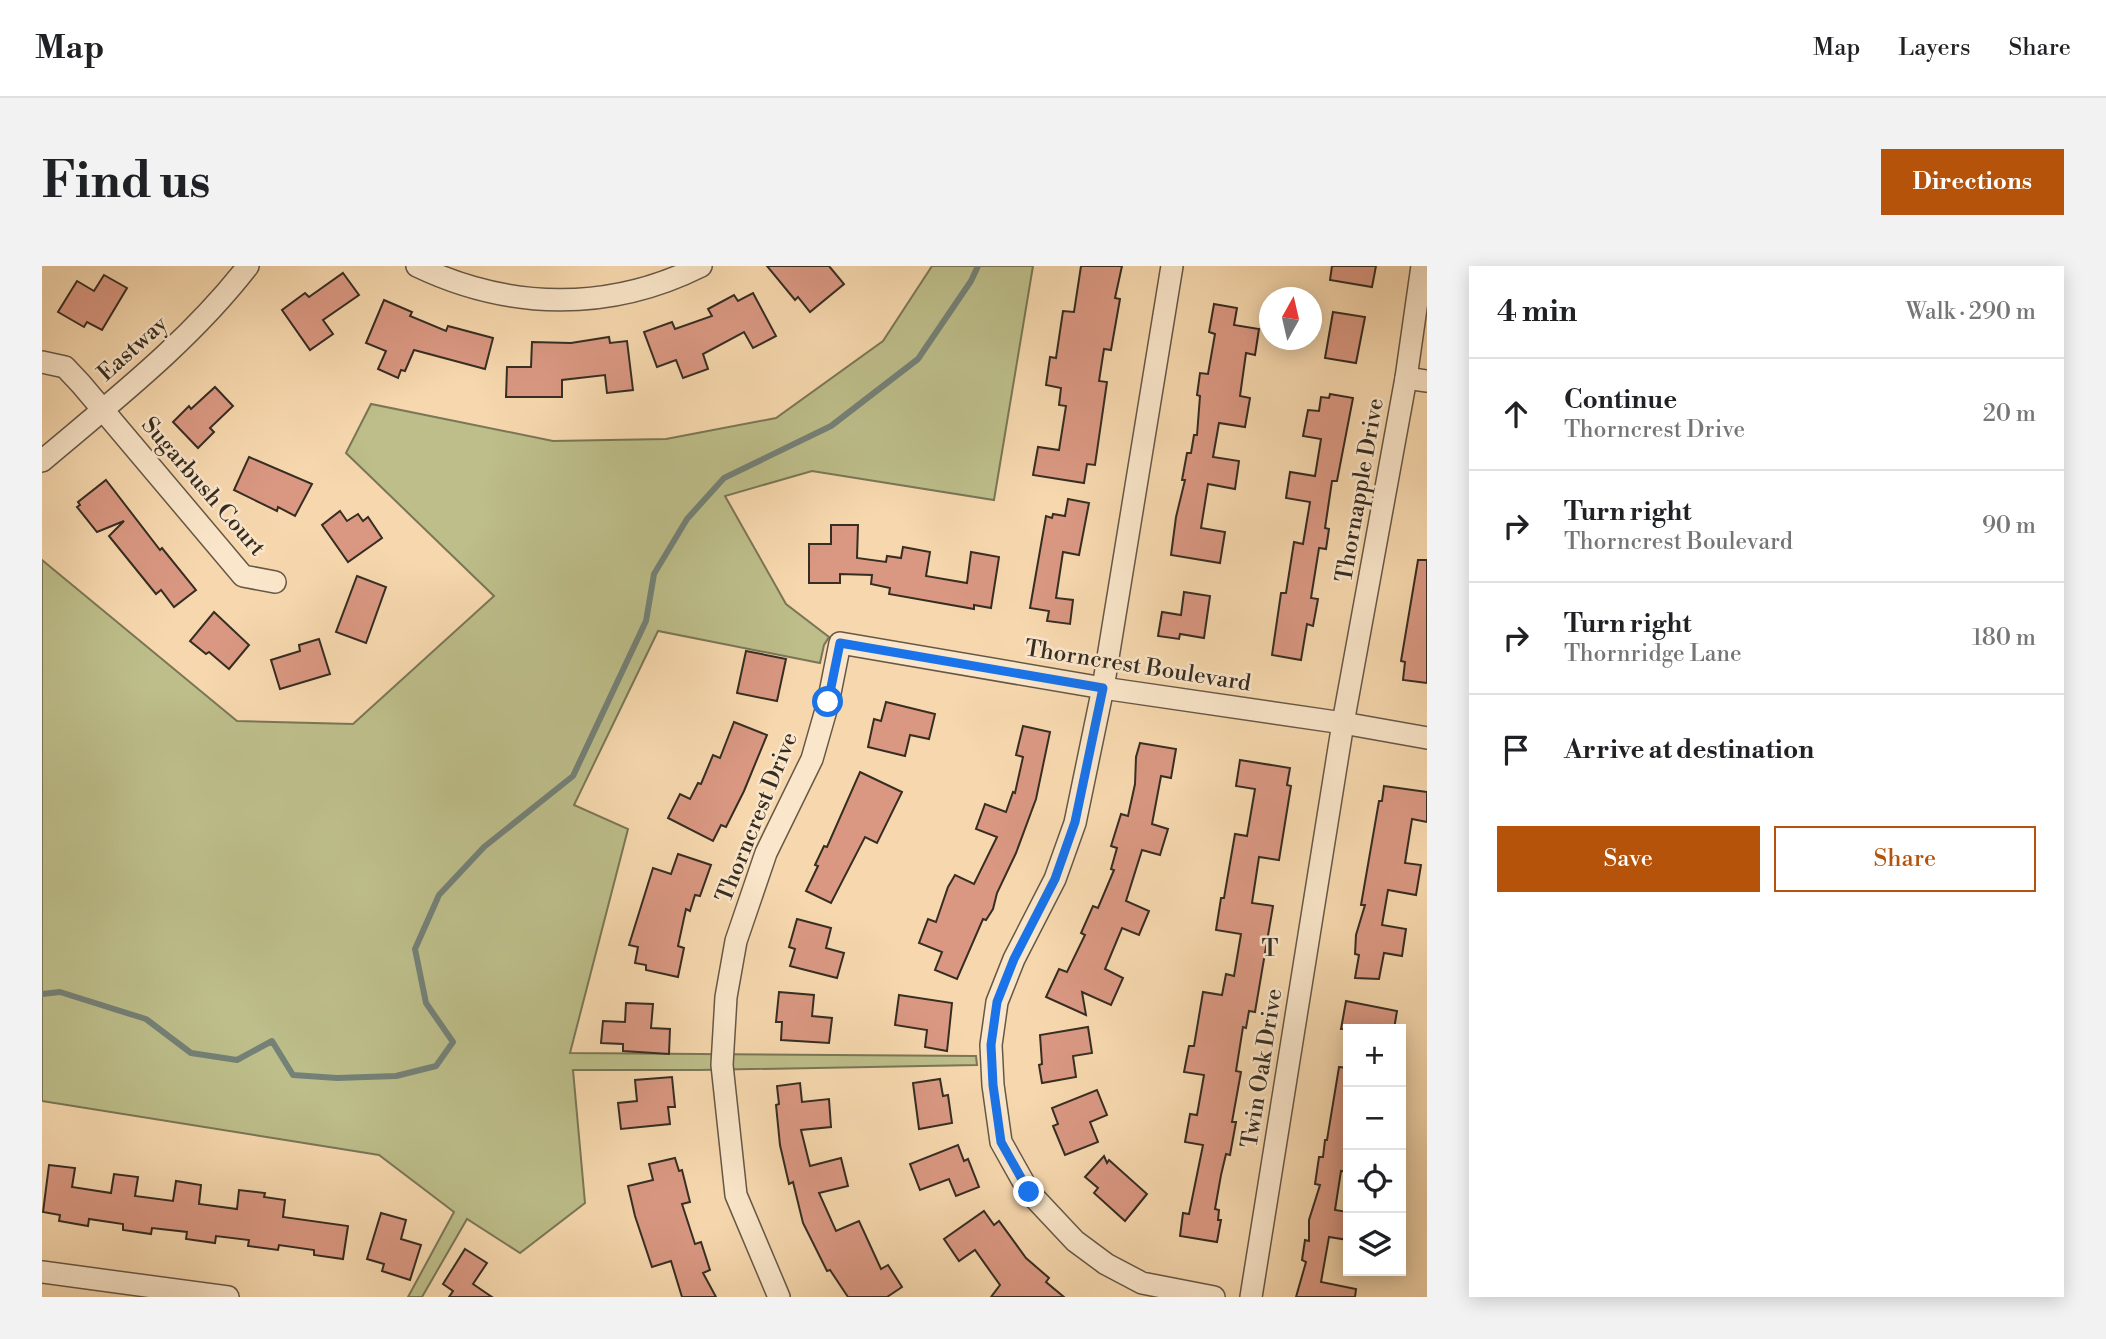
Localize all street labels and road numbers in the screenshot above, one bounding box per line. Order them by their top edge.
street label: Eastway [92,310,174,387]
street label: Thornapple Drive [1330,396,1390,584]
street label: Sugarbush Court [135,411,271,562]
street label: Thorncrest Boulevard [1023,634,1253,698]
street label: Thorncrest Drive [710,728,804,907]
street label: Twin Oak Drive [1236,986,1288,1150]

